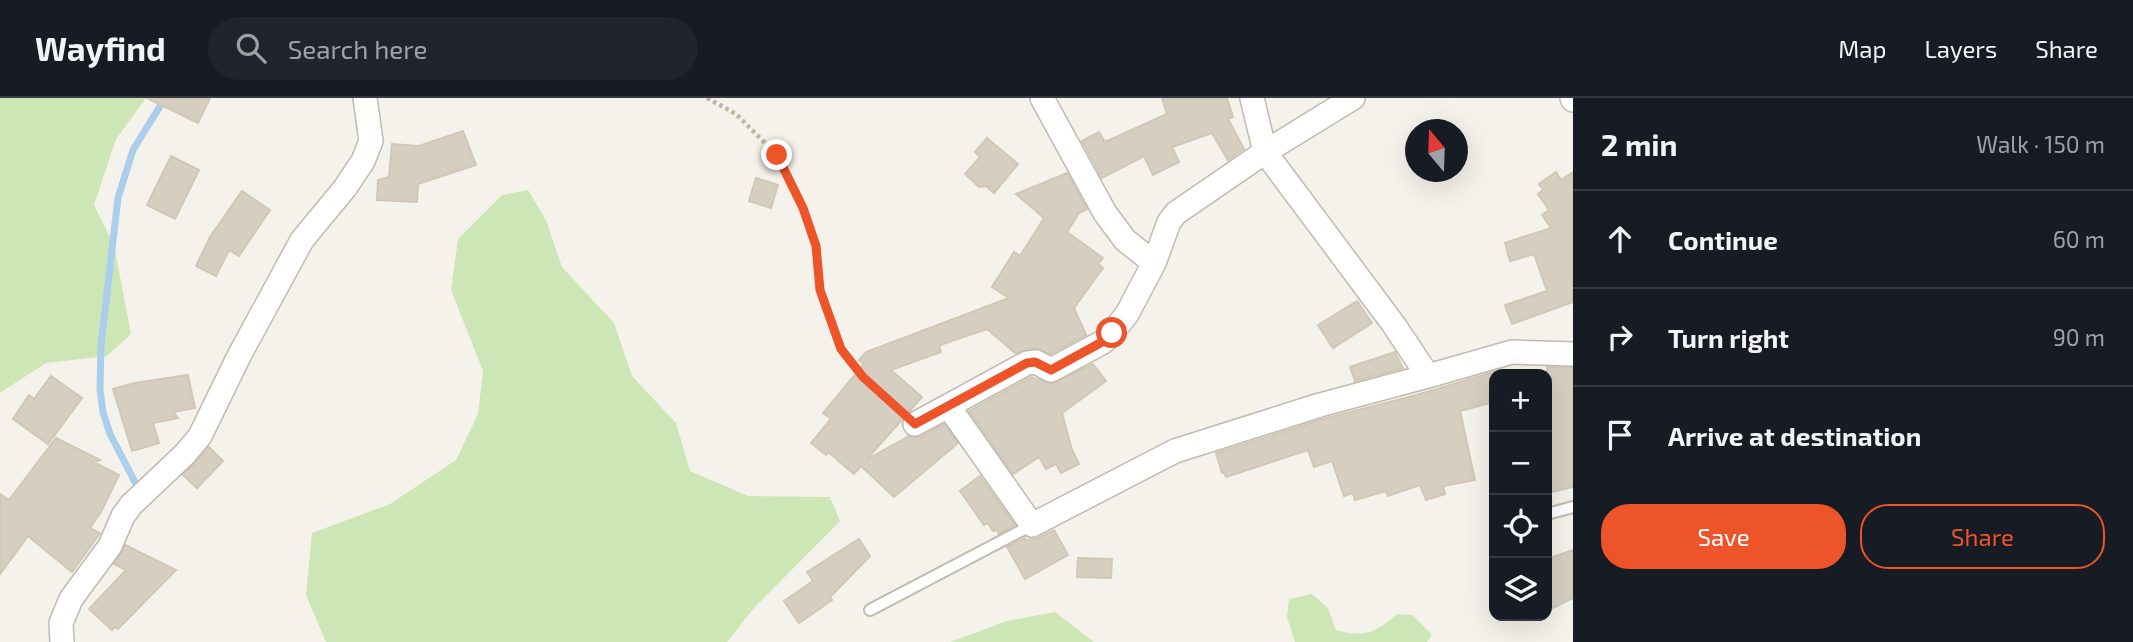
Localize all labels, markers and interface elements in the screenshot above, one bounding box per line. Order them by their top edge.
search box [208,17,698,80]
text: Wayfind [35,28,166,68]
icon: search [232,29,270,67]
text: Search here [288,33,427,64]
text: Map [1838,34,1886,63]
text: Layers [1924,34,1997,63]
text: Share [2035,34,2098,63]
north arrow [1405,119,1468,182]
text: 2 min [1601,126,1678,162]
text: Walk · 150 m [1976,130,2105,158]
route end [761,139,792,170]
icon: ahead [1601,220,1639,258]
text: Continue [1668,224,1778,255]
text: 60 m [2053,225,2105,253]
route start [1096,317,1127,348]
icon: right [1601,318,1639,356]
text: Turn right [1668,322,1789,353]
text: 90 m [2053,323,2105,351]
map controls [1489,369,1552,621]
button: + [1489,369,1552,432]
icon: arrive [1601,416,1639,454]
text: Arrive at destination [1668,420,1921,451]
button: − [1489,432,1552,495]
button: locate [1489,495,1552,558]
button: Save [1601,504,1846,569]
button: Share [1860,504,2105,569]
button: layers [1489,558,1552,621]

